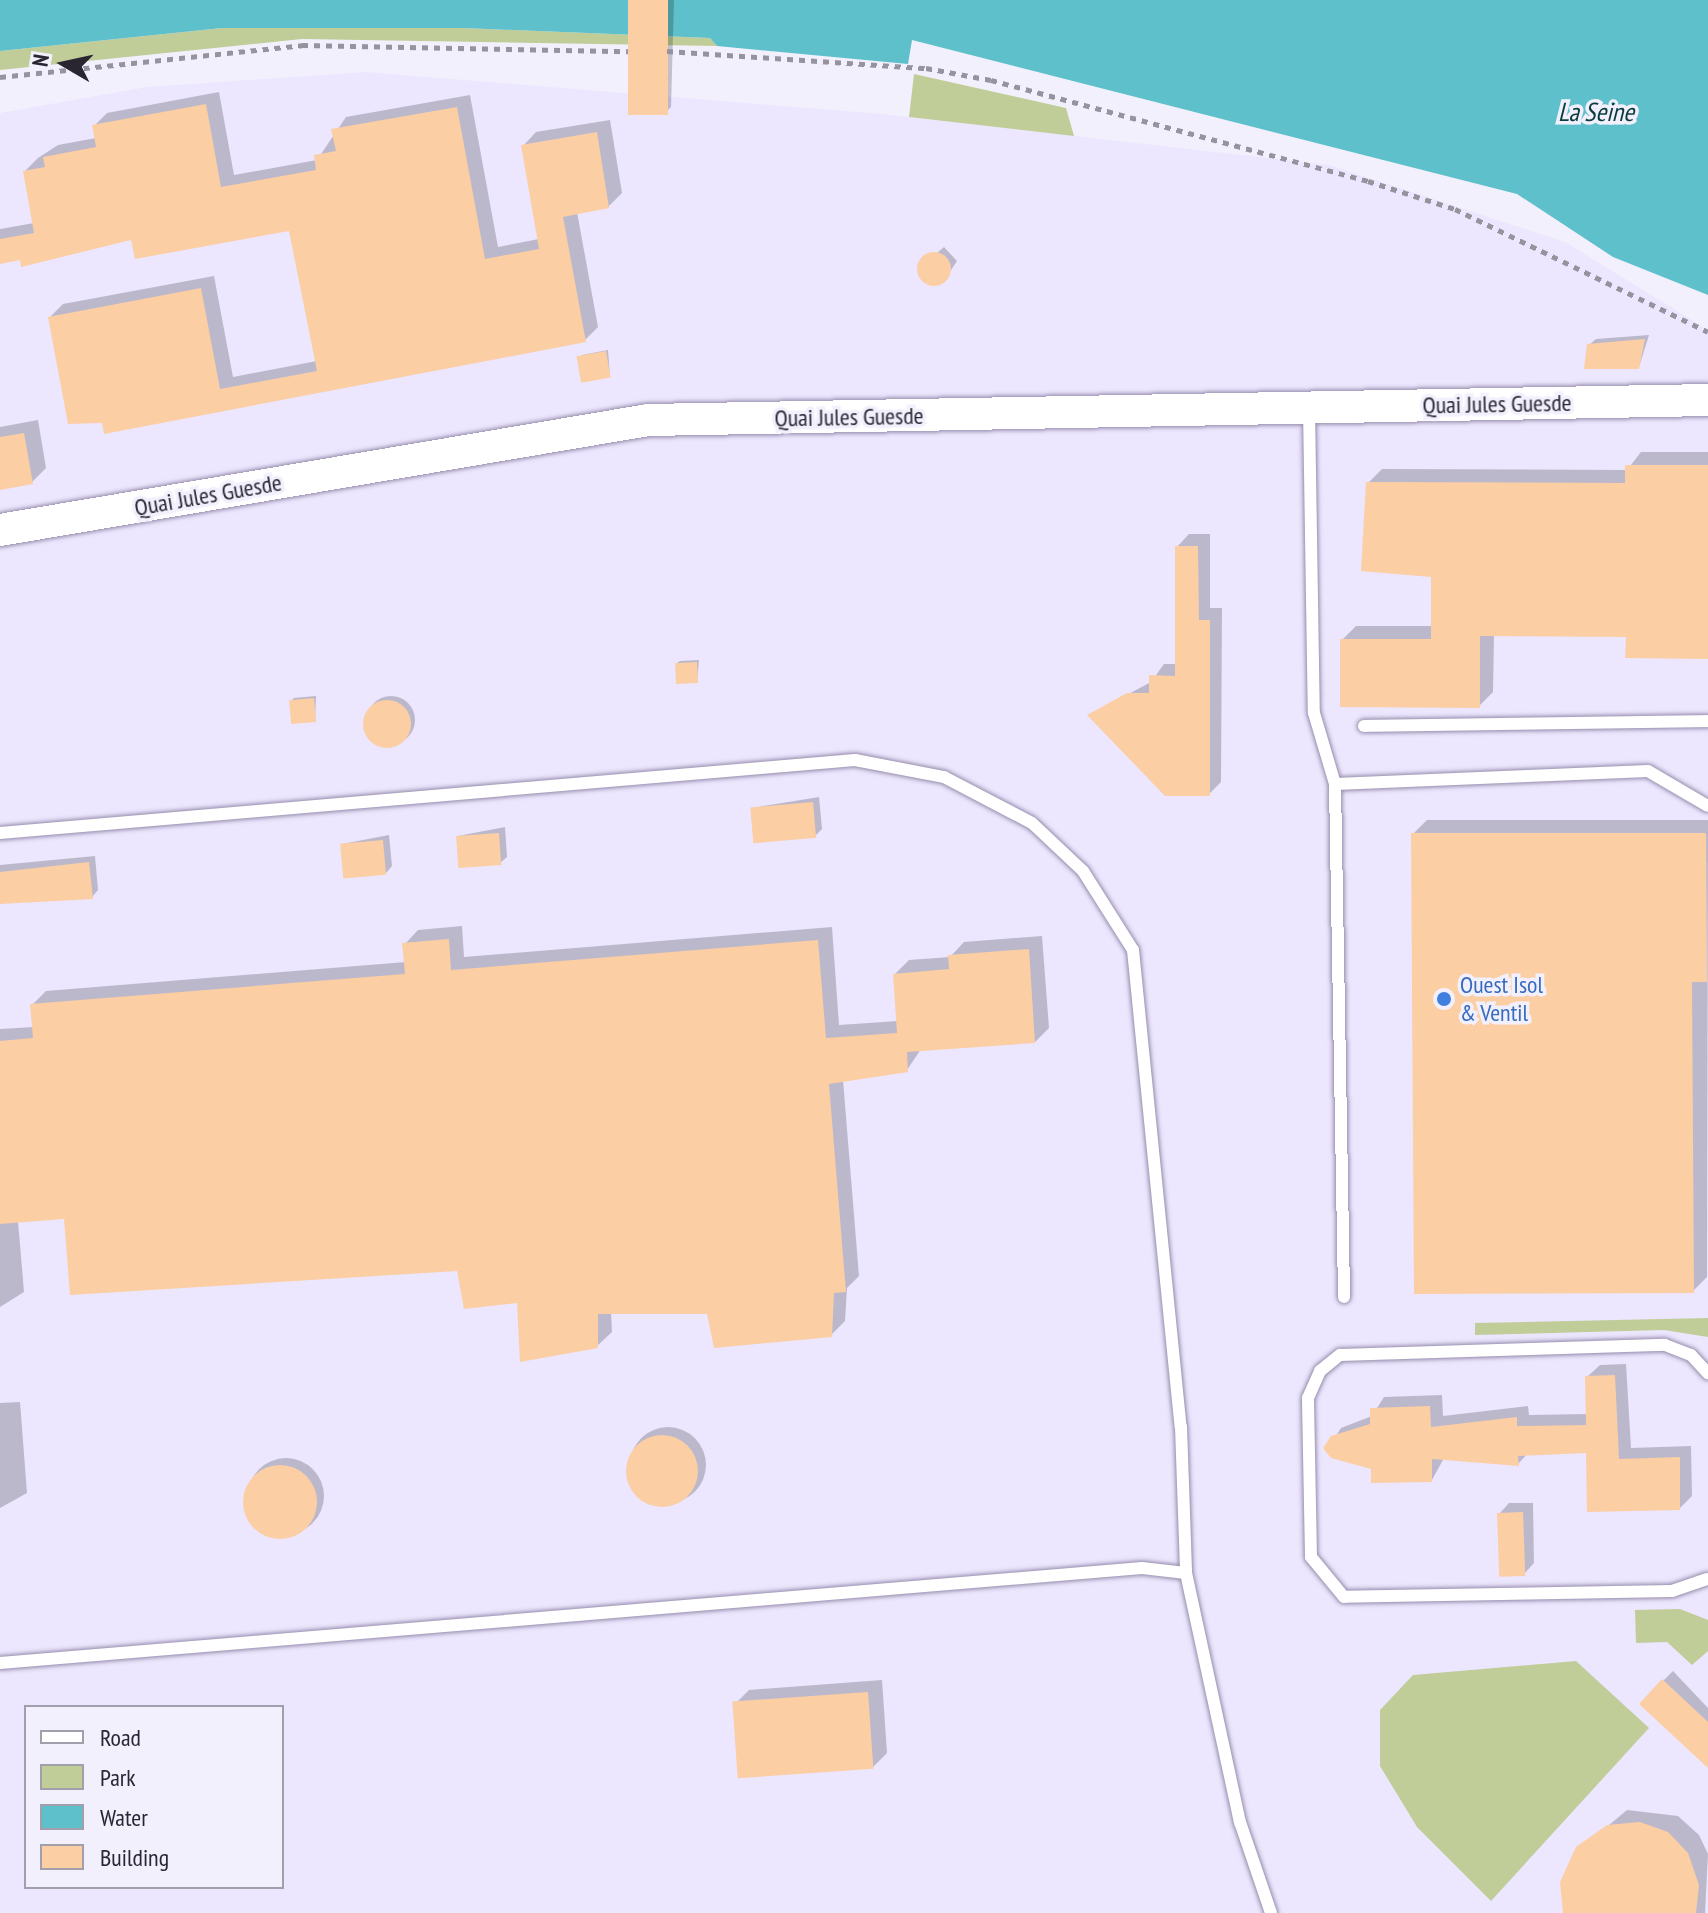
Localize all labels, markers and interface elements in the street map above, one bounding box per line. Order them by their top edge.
north arrow [24,24,104,104]
text: N [26,52,55,68]
water label: La Seine [1558,96,1634,128]
street label: Quai Jules Guesde [1422,388,1572,420]
street label: Quai Jules Guesde [774,401,924,433]
street label: Quai Jules Guesde [132,468,284,522]
place label: Ouest Isol & Ventil [1460,971,1543,1027]
marker: Ouest Isol & Ventil [1435,990,1453,1008]
legend [24,1705,284,1889]
text: Road [100,1722,141,1753]
text: Park [100,1762,136,1793]
text: Water [100,1802,148,1833]
text: Building [100,1842,169,1873]

